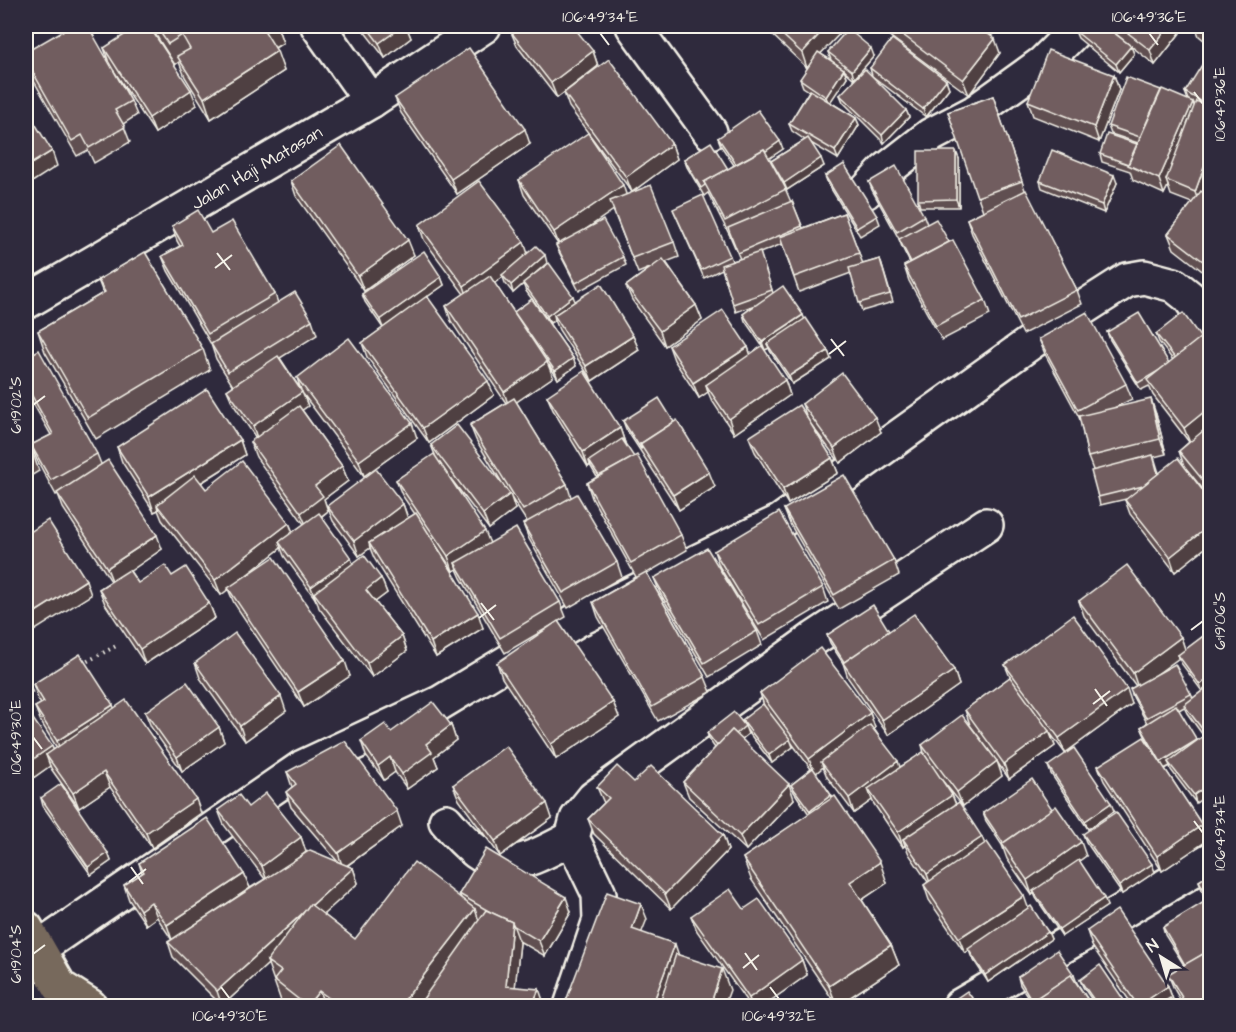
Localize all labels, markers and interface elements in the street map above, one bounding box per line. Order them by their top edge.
text: 106°49'34"E [562,7,638,28]
text: 106°49'36"E [1112,7,1186,28]
text: 106°49'36"E [1210,67,1231,141]
street label: Jalan Haji Matasan [187,120,327,216]
text: 6°19'02"S [6,376,27,433]
text: 6°19'06"S [1210,592,1231,650]
text: 106°49'30"E [6,699,27,774]
text: 106°49'34"E [1210,795,1231,871]
text: 6°19'04"S [6,924,27,983]
north arrow [1131,927,1191,987]
text: N [1142,934,1163,958]
text: 106°49'30"E [193,1006,268,1027]
text: 106°49'32"E [742,1006,816,1027]

